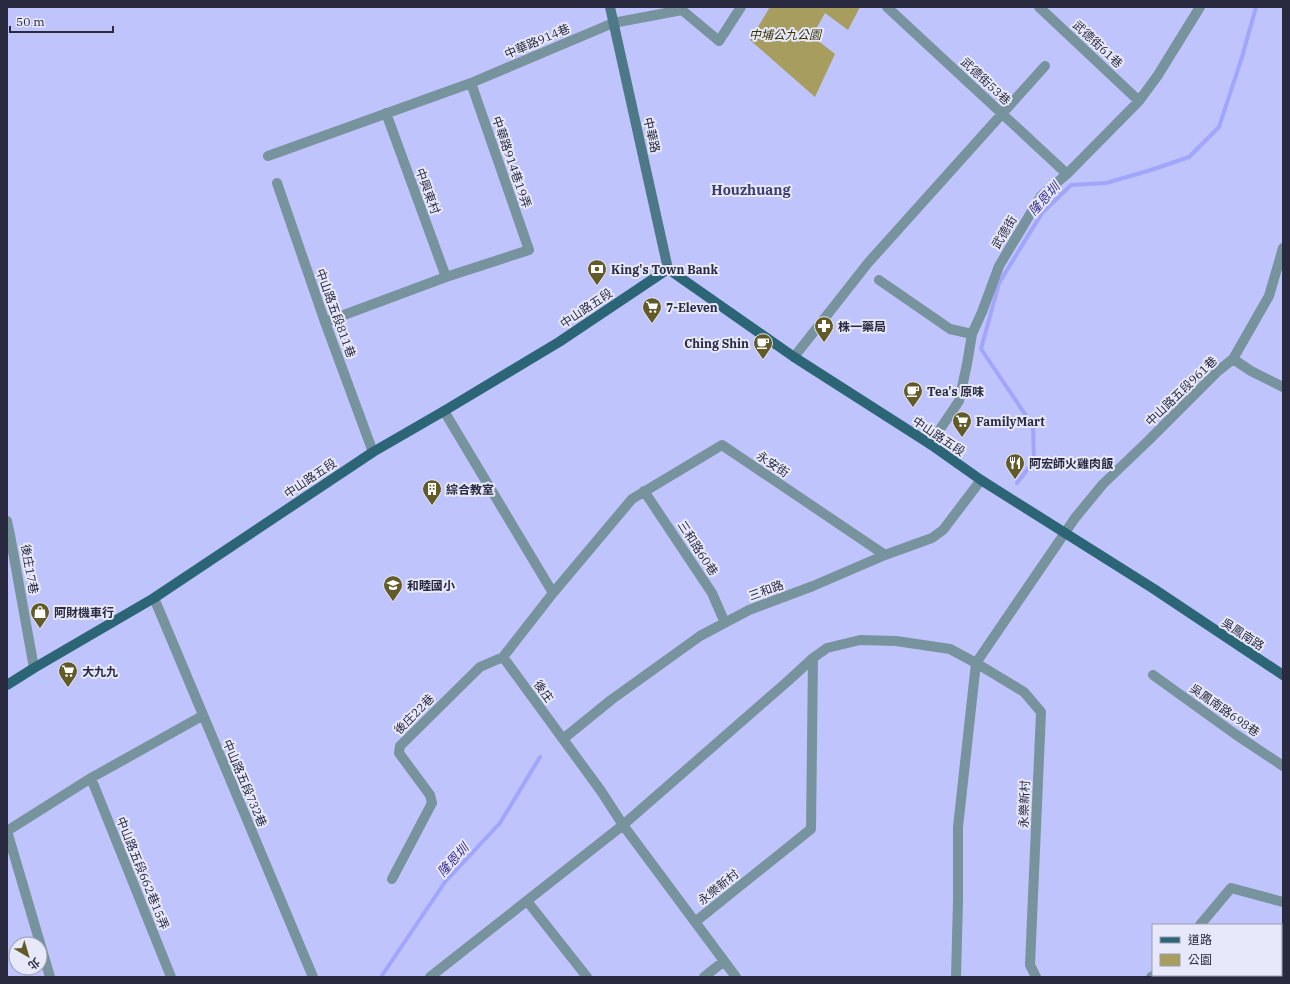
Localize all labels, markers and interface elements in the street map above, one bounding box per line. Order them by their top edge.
scale bar [10,8,113,34]
text: 50 m [16,14,45,29]
street label: 武德街61巷 [1070,17,1126,71]
street label: 中華路914巷 [502,20,572,62]
park label: 中埔公九公園 [749,27,823,42]
street label: 武德街53巷 [958,54,1014,108]
street label: 中華路914巷19弄 [489,114,535,210]
street label: 中華路 [641,116,663,154]
street label: 中興東村 [413,166,444,217]
water label: 隆恩圳 [1025,177,1065,219]
district label: Houzhuang [711,181,792,199]
street label: 武德街 [988,213,1020,251]
bank icon: King's Town Bank [586,258,608,286]
place label: King's Town Bank [611,262,718,277]
street label: 中山路五段811巷 [313,266,359,360]
street label: 中山路五段 [557,285,615,331]
supermarket icon: 7-Eleven [641,296,663,324]
place label: 7-Eleven [666,300,718,315]
pharmacy icon: 株一藥局 [813,315,835,343]
place label: 株一藥局 [838,319,886,334]
cafe icon: Ching Shin [752,332,774,360]
place label: Ching Shin [684,336,749,351]
street label: 中山路五段961巷 [1142,353,1220,429]
cafe icon: Tea's 原味 [902,380,924,408]
place label: Tea's 原味 [927,384,984,399]
supermarket icon: FamilyMart [951,410,973,438]
street label: 中山路五段 [910,413,968,459]
place label: FamilyMart [976,414,1045,429]
street label: 永安街 [754,448,792,480]
restaurant icon: 阿宏師火雞肉飯 [1004,452,1026,480]
street label: 中山路五段 [281,455,339,501]
place label: 阿宏師火雞肉飯 [1029,456,1114,471]
building icon: 綜合教室 [421,478,443,506]
place label: 綜合教室 [446,482,494,497]
street label: 三和路60巷 [675,518,721,578]
street label: 後庄17巷 [18,543,42,595]
school or university icon: 和睦國小 [382,574,404,602]
street label: 三和路 [747,577,785,603]
place label: 和睦國小 [407,578,455,593]
shop icon: 阿財機車行 [29,601,51,629]
place label: 阿財機車行 [54,605,114,620]
street label: 吳鳳南路 [1219,615,1267,653]
supermarket icon: 大九九 [57,660,79,688]
place label: 大九九 [82,664,118,679]
street label: 後庄 [531,677,557,705]
street label: 吳鳳南路698巷 [1187,680,1263,740]
street label: 後庄22巷 [391,691,437,737]
street label: 中山路五段732巷 [220,737,270,829]
street label: 永樂新村 [1016,779,1032,828]
street label: 中山路五段662巷15弄 [114,815,172,931]
water label: 隆恩圳 [434,838,474,880]
street label: 永樂新村 [695,865,742,908]
legend [1152,924,1282,976]
text: 道路 [1188,932,1212,947]
north arrow [8,936,48,976]
text: 公園 [1188,952,1212,967]
text: 北 [26,955,43,973]

